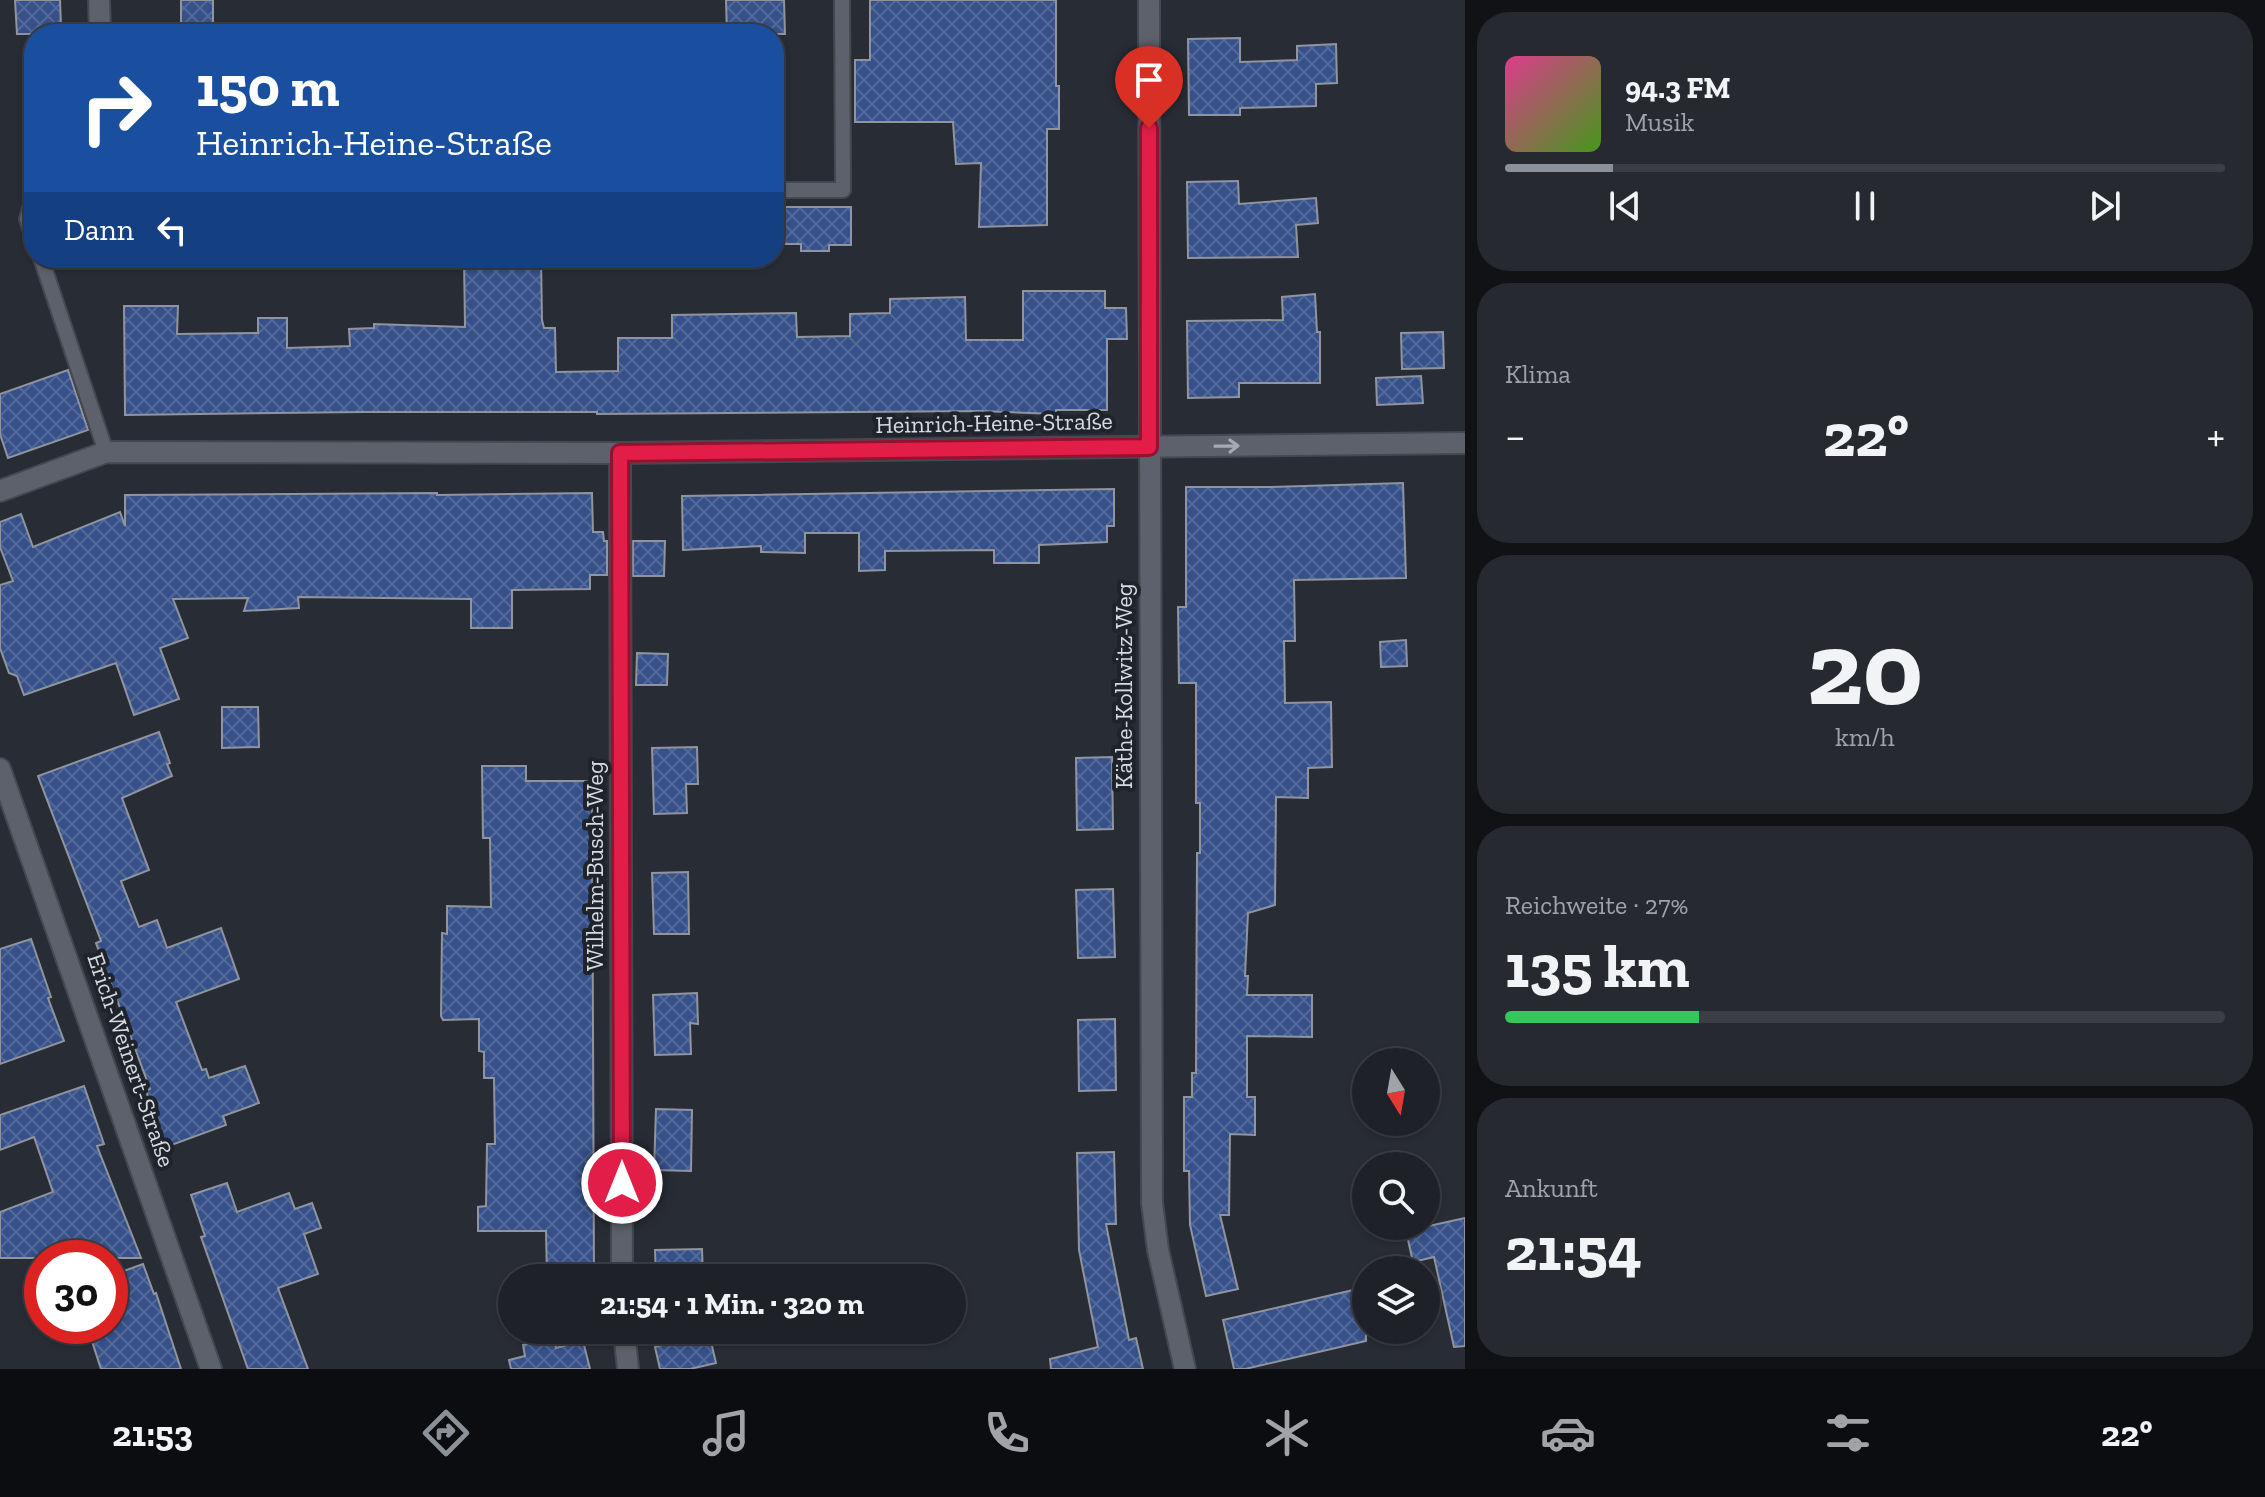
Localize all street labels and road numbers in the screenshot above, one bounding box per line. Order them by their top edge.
street label: Heinrich-Heine-Straße [875,406,1113,439]
street label: Käthe-Kollwitz-Weg [1109,583,1138,789]
street label: Wilhelm-Busch-Weg [580,761,609,971]
street label: Erich-Weinert-Straße [81,949,182,1171]

